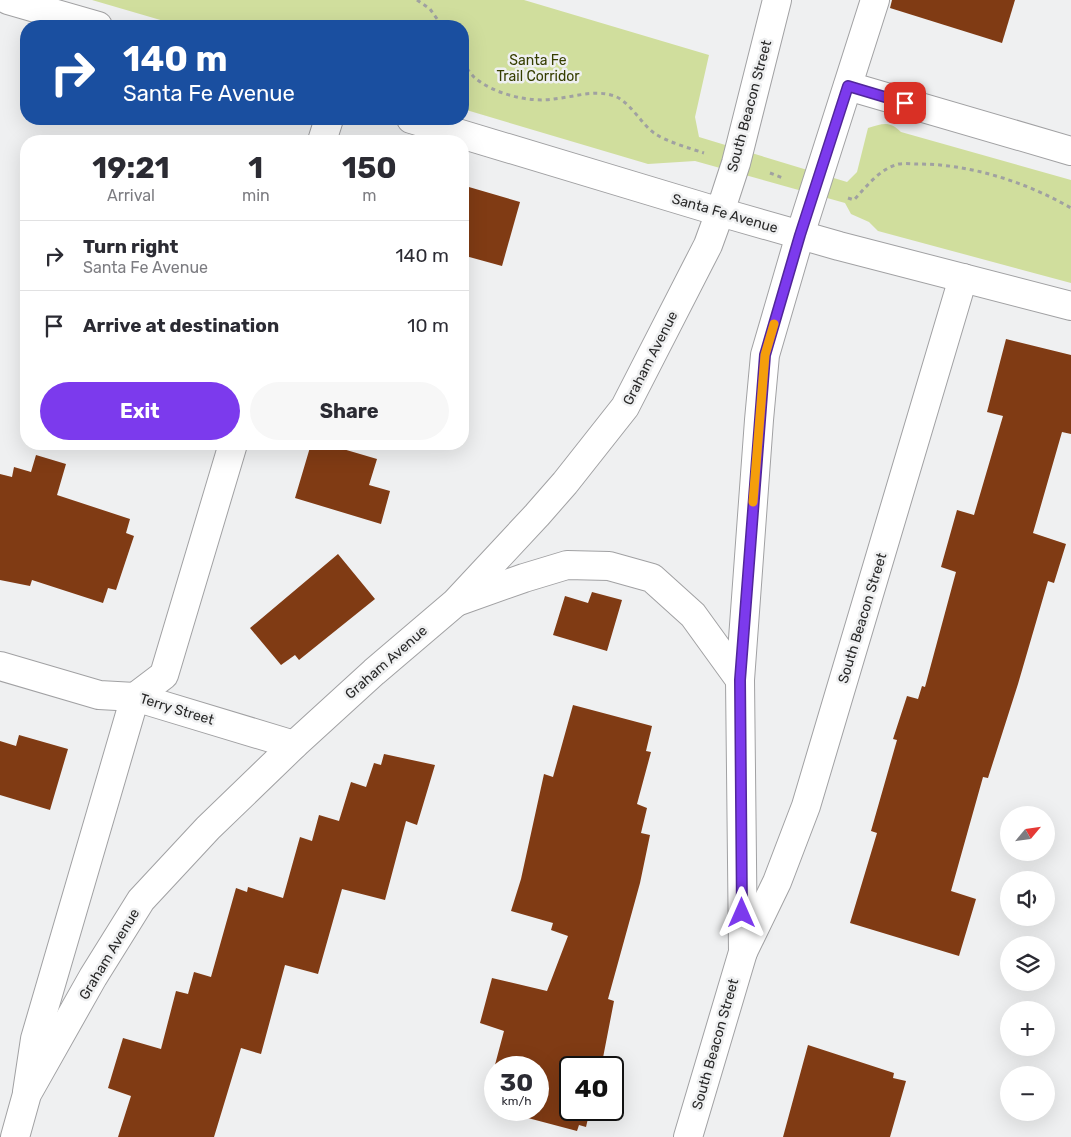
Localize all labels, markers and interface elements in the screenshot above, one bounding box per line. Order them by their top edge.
text: 140 m [123,38,228,80]
street label: South Beacon Street [724,38,775,174]
icon: right [40,40,105,105]
park label: Santa Fe Trail Corridor [496,52,580,85]
text: Santa Fe Avenue [123,80,295,107]
pin [884,82,926,124]
icon: arrive [891,89,919,117]
text: 19:21 [92,150,170,186]
text: 1 [248,150,263,186]
text: 150 [342,150,397,186]
text: Arrival [107,186,155,205]
text: min [242,186,270,205]
text: m [362,186,376,205]
street label: Santa Fe Avenue [670,190,780,237]
text: Turn right [83,235,178,258]
icon: right [40,242,68,270]
text: 140 m [395,244,449,267]
text: Santa Fe Avenue [83,258,208,277]
street label: Graham Avenue [619,308,682,408]
icon: arrive [40,312,68,340]
text: Arrive at destination [83,314,279,337]
text: 10 m [407,314,449,337]
button: Exit [40,382,240,440]
button: Share [250,382,449,440]
street label: South Beacon Street [835,550,891,686]
street label: Graham Avenue [342,622,431,703]
street label: Terry Street [138,690,216,729]
north arrow [1000,806,1055,861]
map controls [1000,806,1055,1121]
button: sound [1000,871,1055,926]
position arrow [715,886,767,938]
street label: Graham Avenue [76,905,143,1003]
button: layers [1000,936,1055,991]
street label: South Beacon Street [689,976,742,1112]
button: + [1000,1001,1055,1056]
speed limit sign: 40 [559,1056,624,1121]
button: − [1000,1066,1055,1121]
text: 30 [500,1068,533,1097]
text: km/h [502,1094,531,1108]

